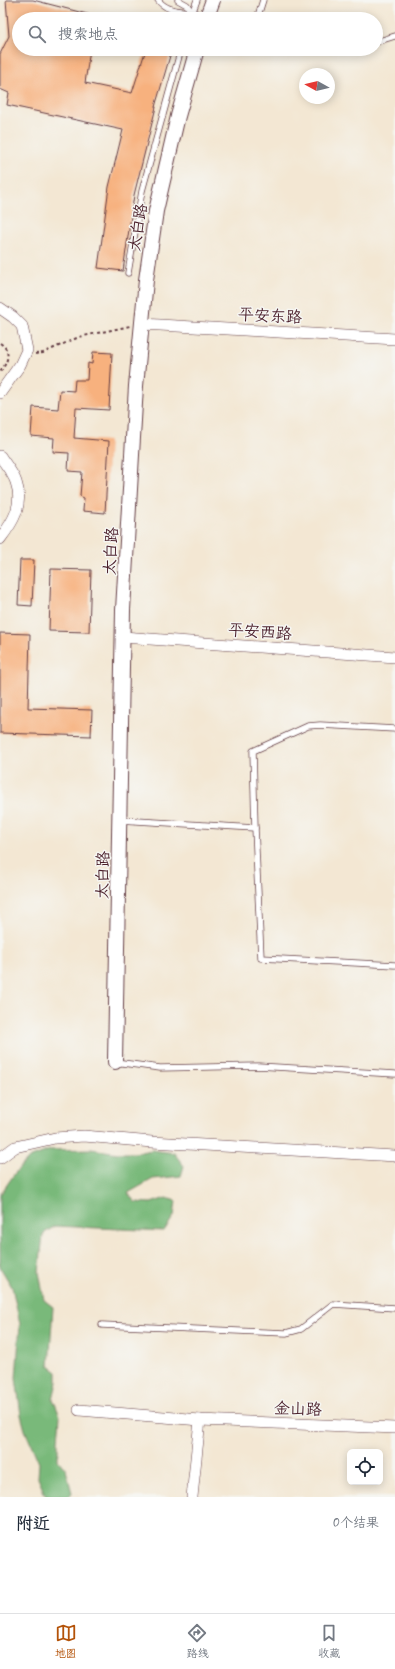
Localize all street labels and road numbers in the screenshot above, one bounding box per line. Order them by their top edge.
street label: 太白路 [124,202,153,253]
street label: 平安东路 [237,304,302,329]
street label: 太白路 [100,527,123,576]
street label: 平安西路 [227,620,293,645]
street label: 太白路 [93,851,114,899]
street label: 金山路 [274,1398,322,1421]

